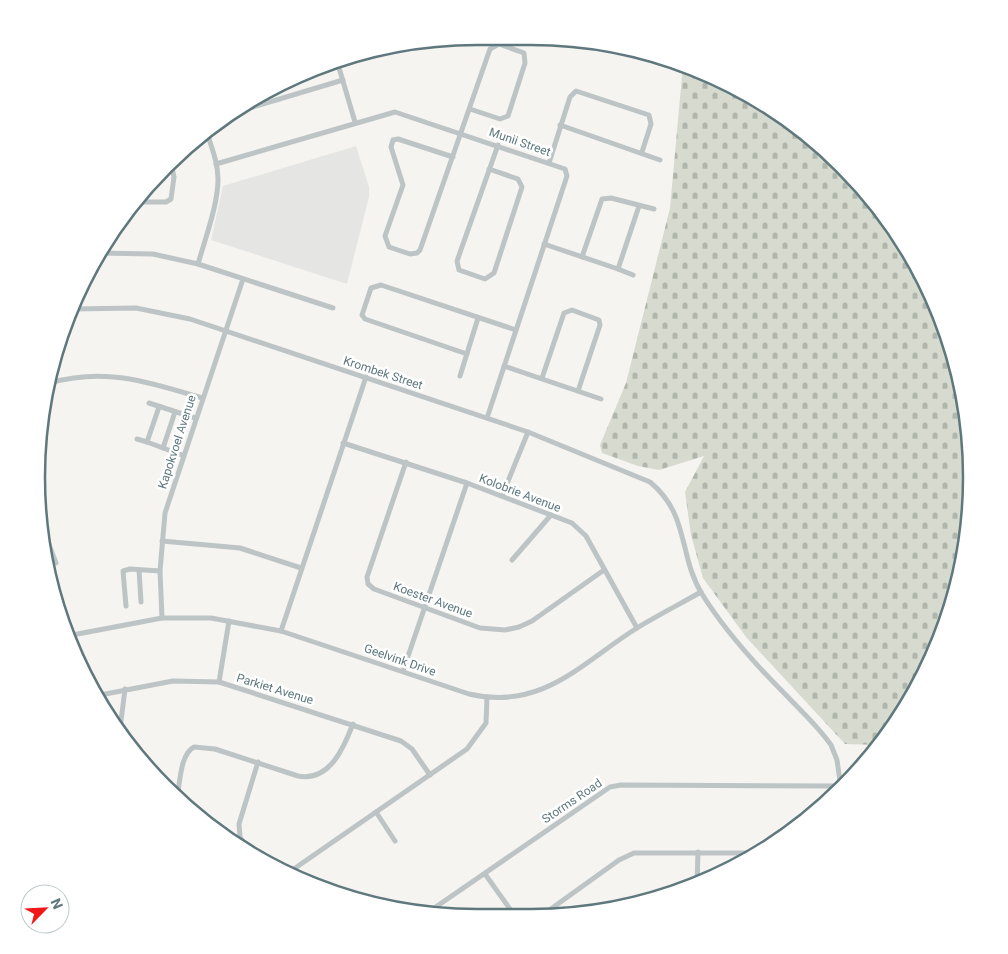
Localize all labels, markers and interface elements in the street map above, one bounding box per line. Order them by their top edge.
street label: Munii Street [487,125,553,159]
street label: Krombek Street [342,354,425,392]
street label: Kapokvoel Avenue [155,393,199,491]
street label: Kolobrie Avenue [477,471,563,515]
street label: Koester Avenue [391,579,475,621]
street label: Geelvink Drive [362,641,438,679]
street label: Parkiet Avenue [235,671,315,707]
street label: Storms Road [539,776,605,826]
north arrow [20,884,70,934]
text: N [48,896,66,911]

